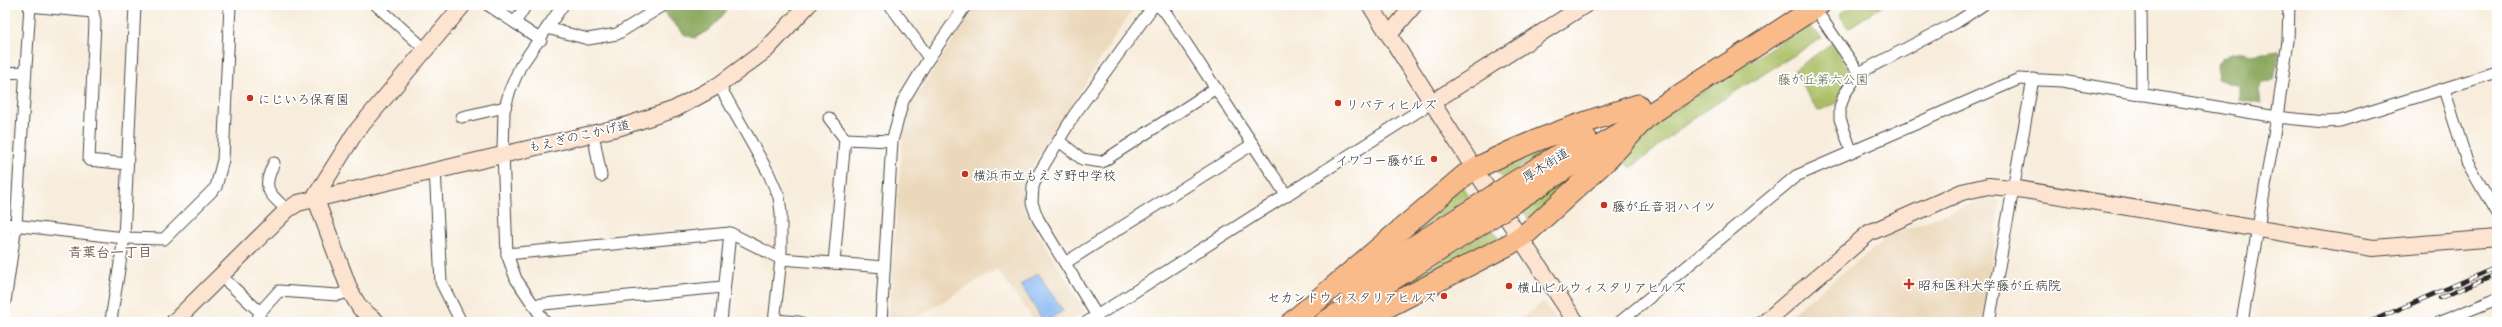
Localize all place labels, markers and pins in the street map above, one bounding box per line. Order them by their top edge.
place label: にじいろ保育園 [258,90,349,107]
marker: にじいろ保育園 [245,93,255,103]
place label: リバティヒルズ [1346,95,1437,112]
marker: リバティヒルズ [1333,98,1343,108]
place label: イワコー藤が丘 [1335,151,1426,168]
marker: イワコー藤が丘 [1429,154,1439,164]
place label: 横浜市立もえぎ野中学校 [973,166,1116,183]
marker: 横浜市立もえぎ野中学校 [960,169,970,179]
place label: 藤が丘音羽ハイツ [1612,197,1716,214]
marker: 藤が丘音羽ハイツ [1599,200,1609,210]
place label: 昭和医科大学藤が丘病院 [1918,276,2061,293]
place label: 横山ビルウィスタリアヒルズ [1517,278,1686,295]
marker: 昭和医科大学藤が丘病院 [1903,278,1915,290]
marker: 横山ビルウィスタリアヒルズ [1504,281,1514,291]
place label: セカンドウィスタリアヒルズ [1267,288,1436,305]
marker: セカンドウィスタリアヒルズ [1439,291,1449,301]

